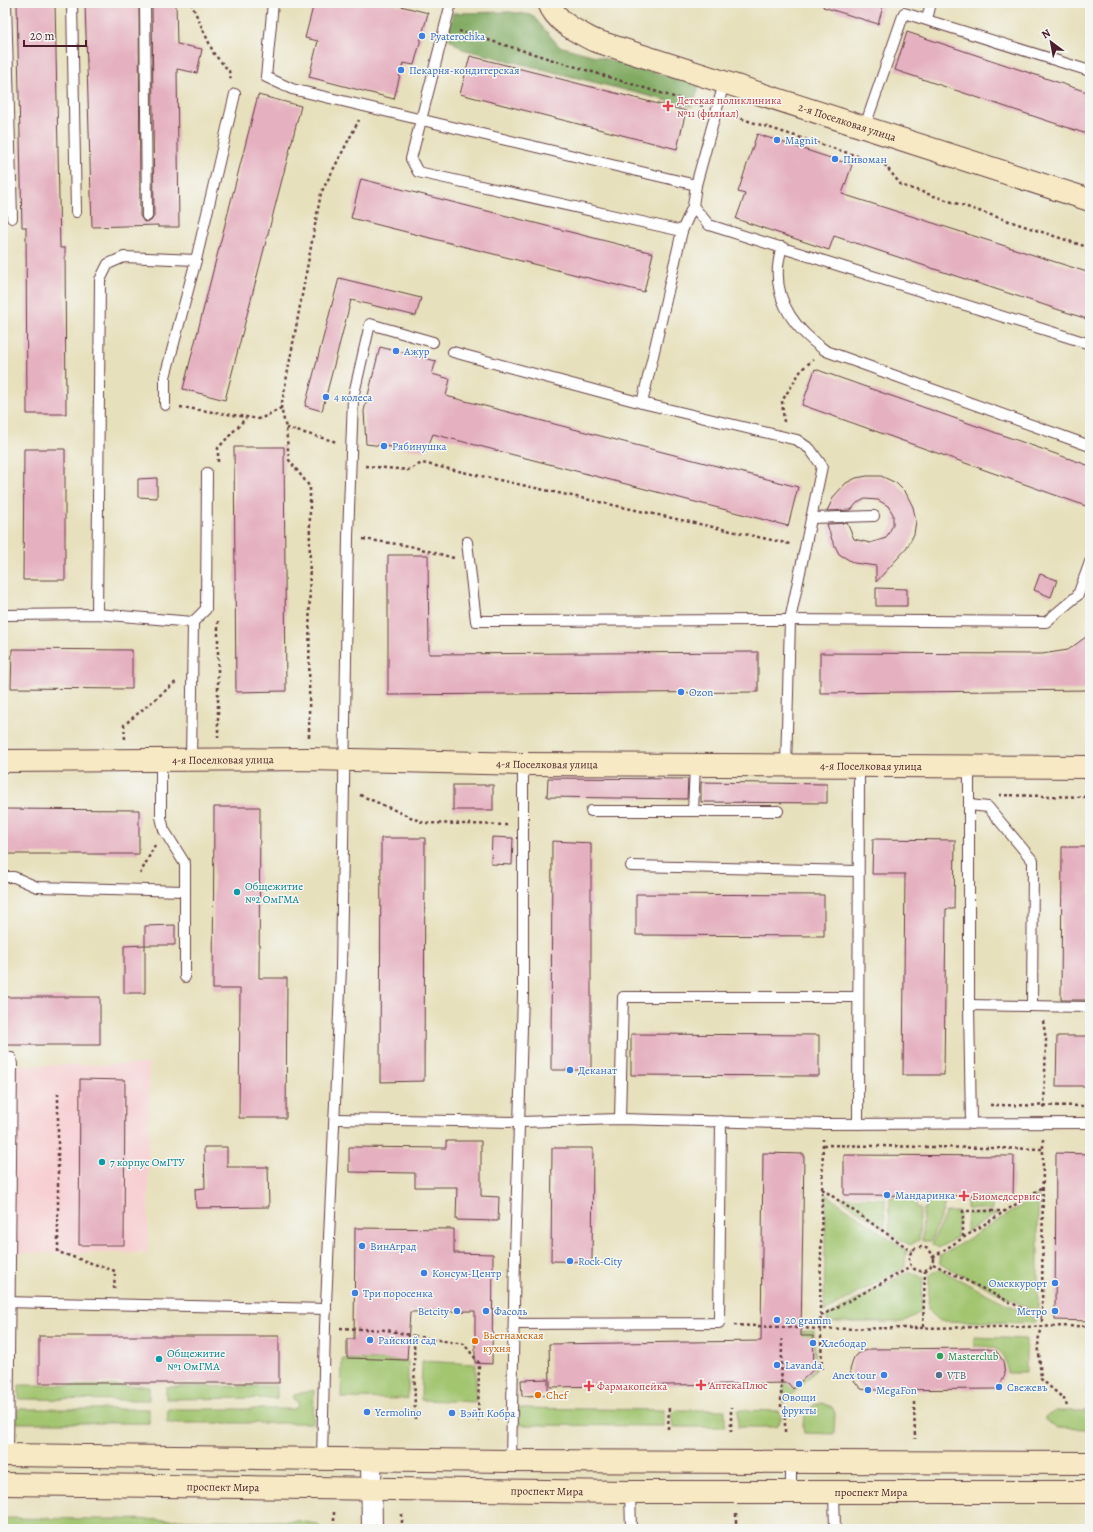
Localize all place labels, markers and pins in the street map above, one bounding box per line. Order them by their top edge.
place label: Pyaterochka [430,29,486,44]
marker: Pyaterochka [417,31,427,41]
place label: Пекарня-кондитерская [409,63,519,78]
marker: Пекарня-кондитерская [396,65,406,75]
place label: Детская поликлиника №11 (филиал) [677,93,782,121]
marker: Детская поликлиника №11 (филиал) [662,100,674,112]
place label: Magnit [785,133,818,148]
marker: Magnit [772,135,782,145]
place label: Пивоман [843,152,887,167]
marker: Пивоман [830,154,840,164]
place label: Ажур [403,344,430,359]
marker: Ажур [391,346,401,356]
place label: 4 колеса [334,390,373,405]
marker: 4 колеса [321,392,331,402]
place label: Рябинушка [392,439,447,454]
marker: Рябинушка [379,441,389,451]
place label: Ozon [689,685,713,700]
marker: Ozon [676,687,686,697]
place label: Общежитие №2 ОмГМА [245,879,303,907]
marker: Общежитие №2 ОмГМА [232,887,242,897]
place label: Деканат [578,1063,617,1078]
marker: Деканат [565,1065,575,1075]
place label: 7 корпус ОмГТУ [110,1155,185,1170]
marker: 7 корпус ОмГТУ [97,1157,107,1167]
place label: Мандаринка [895,1188,956,1203]
place label: Биомедсервис [972,1189,1040,1204]
marker: Мандаринка [882,1190,892,1200]
marker: Биомедсервис [959,1191,969,1201]
place label: ВинАград [370,1239,417,1254]
marker: ВинАград [357,1241,367,1251]
place label: Rock-City [578,1254,622,1269]
marker: Rock-City [565,1256,575,1266]
place label: Консум-Центр [432,1266,502,1281]
marker: Консум-Центр [419,1268,429,1278]
place label: Омсккурорт [989,1276,1047,1291]
marker: Омсккурорт [1050,1278,1060,1288]
place label: Три поросенка [363,1286,434,1301]
marker: Три поросенка [350,1288,360,1298]
place label: Betcity [418,1304,449,1319]
place label: Фасоль [494,1304,527,1319]
place label: Метро [1017,1304,1047,1319]
marker: Betcity [452,1306,462,1316]
marker: Фасоль [481,1306,491,1316]
marker: Метро [1050,1306,1060,1316]
place label: 20 gramm [785,1313,831,1328]
marker: 20 gramm [772,1315,782,1325]
place label: Вьетнамская кухня [483,1328,544,1356]
place label: Райский сад [378,1333,437,1348]
marker: Райский сад [365,1335,375,1345]
marker: Вьетнамская кухня [470,1336,480,1346]
place label: Хлебодар [821,1336,867,1351]
marker: Хлебодар [808,1338,818,1348]
place label: Общежитие №1 ОмГМА [167,1346,225,1374]
place label: Masterclub [948,1349,999,1364]
marker: Masterclub [935,1351,945,1361]
marker: Общежитие №1 ОмГМА [154,1354,164,1364]
place label: Lavanda [785,1358,823,1373]
marker: Lavanda [772,1360,782,1370]
place label: Anex tour [831,1368,876,1383]
place label: VTB [946,1368,966,1383]
marker: Anex tour [879,1370,889,1380]
marker: VTB [934,1370,944,1380]
place label: АптекаПлюс [708,1378,768,1393]
place label: Фармакопейка [597,1379,668,1394]
marker: Овощи фрукты [794,1379,804,1389]
marker: АптекаПлюс [696,1380,706,1390]
place label: Свежевъ [1007,1380,1048,1395]
marker: Фармакопейка [584,1381,594,1391]
marker: Свежевъ [994,1382,1004,1392]
place label: MegaFon [876,1383,917,1398]
marker: MegaFon [863,1385,873,1395]
place label: Chef [546,1388,569,1403]
marker: Chef [533,1390,543,1400]
place label: Овощи фрукты [781,1390,817,1418]
place label: Yermolino [374,1405,422,1420]
place label: Вэйп Кобра [460,1406,516,1421]
marker: Yermolino [362,1407,372,1417]
marker: Вэйп Кобра [447,1408,457,1418]

